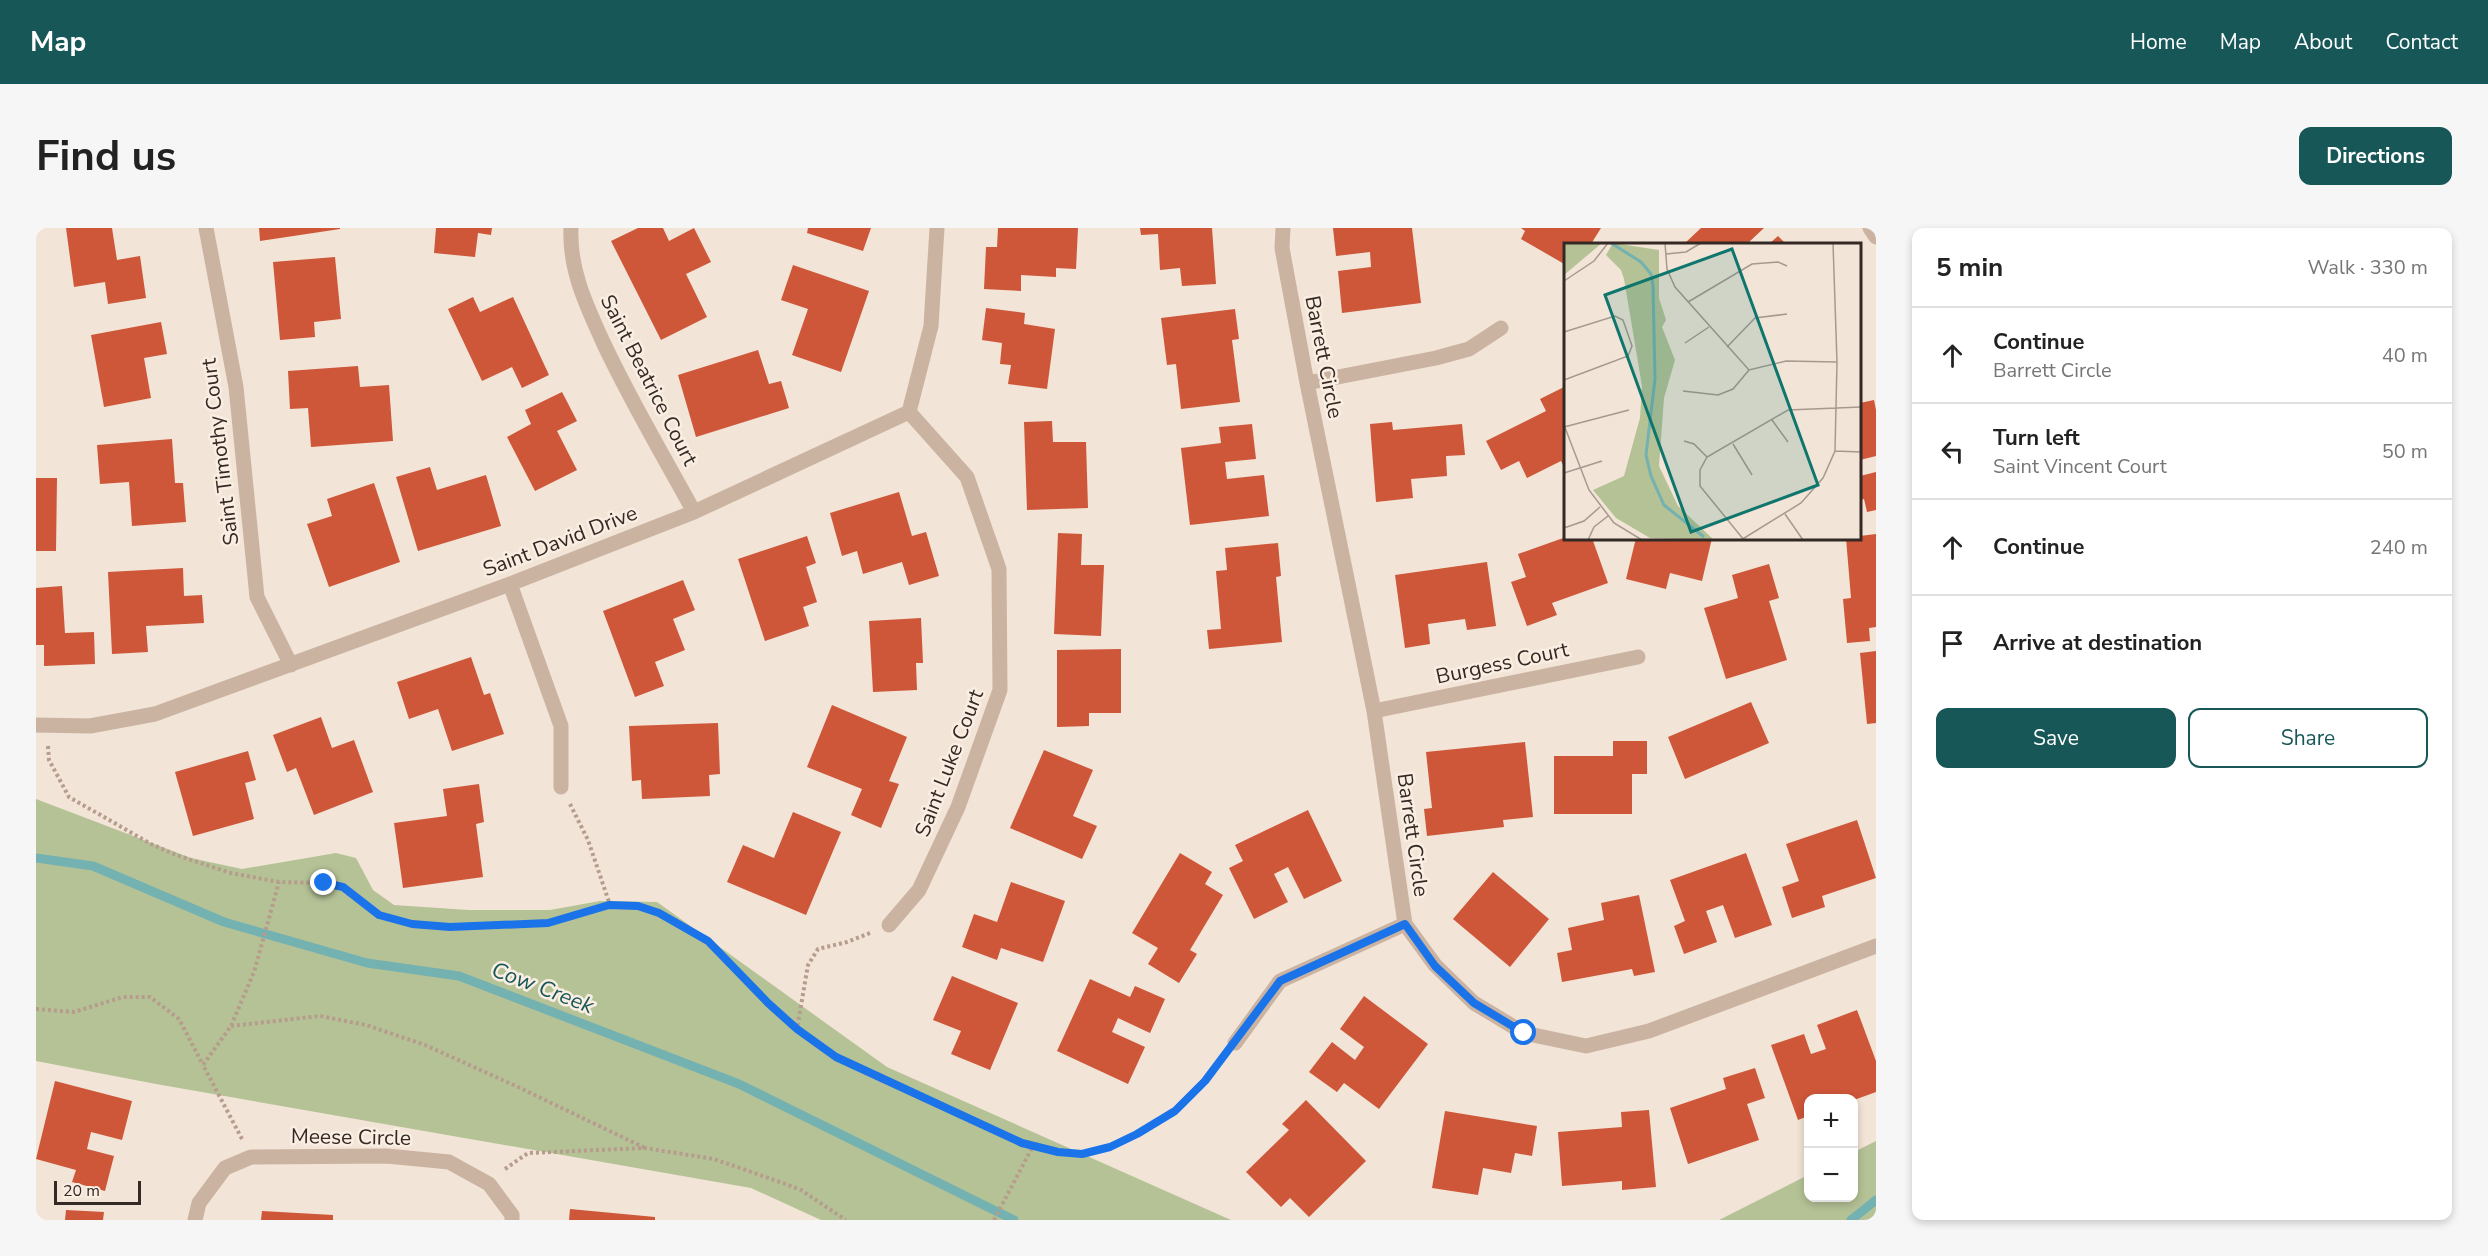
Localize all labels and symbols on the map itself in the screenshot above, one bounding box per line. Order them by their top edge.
inset map [1564,243,1861,540]
street label: Saint Beatrice Court [594,290,704,471]
street label: Barrett Circle [1298,293,1350,421]
street label: Saint Timothy Court [195,356,245,547]
street label: Saint David Drive [479,499,641,583]
street label: Burgess Court [1433,635,1571,691]
street label: Saint Luke Court [908,685,990,841]
street label: Barrett Circle [1390,771,1436,899]
route end [310,869,336,895]
water label: Cow Creek [487,955,599,1022]
route start [1510,1019,1536,1045]
street label: Meese Circle [291,1122,411,1152]
scale bar [54,1178,141,1206]

